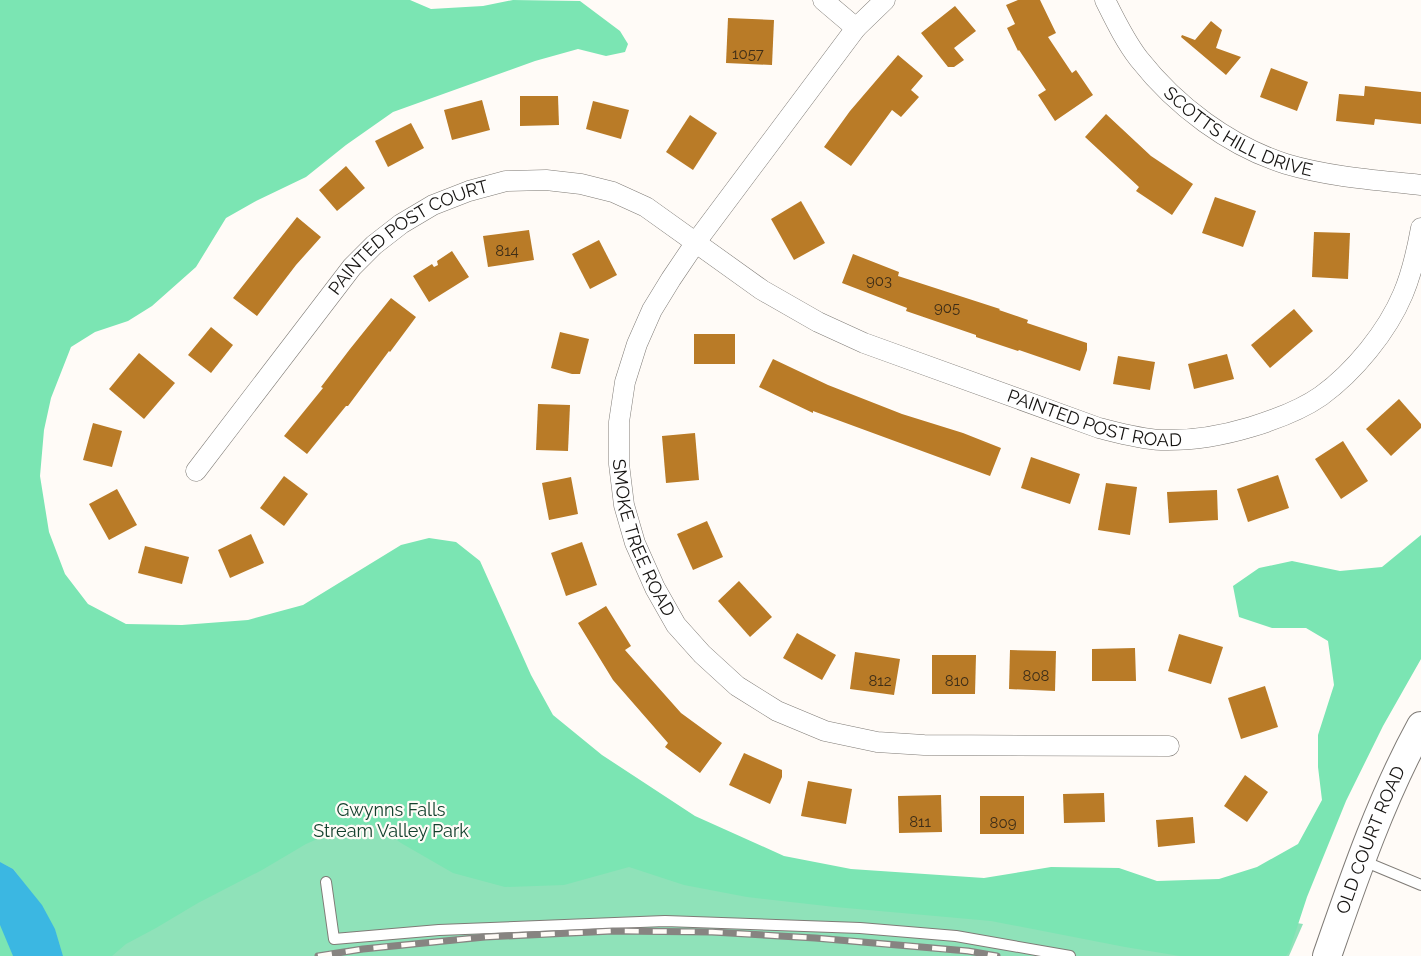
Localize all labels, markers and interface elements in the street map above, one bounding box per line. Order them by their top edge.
house number: 1057 [732,45,764,63]
street label: SCOTTS HILL DRIVE [1160,82,1315,180]
street label: PAINTED POST COURT [324,175,490,299]
house number: 814 [495,242,519,260]
house number: 903 [866,272,892,290]
house number: 905 [934,299,960,317]
street label: PAINTED POST ROAD [1005,385,1182,450]
street label: SMOKE TREE ROAD [608,458,680,620]
house number: 808 [1023,667,1050,685]
house number: 812 [868,672,892,690]
house number: 810 [945,672,969,690]
street label: OLD COURT ROAD [1331,762,1409,917]
park label: Gwynns Falls Stream Valley Park [313,799,469,841]
house number: 811 [909,813,931,831]
house number: 809 [990,814,1017,832]

